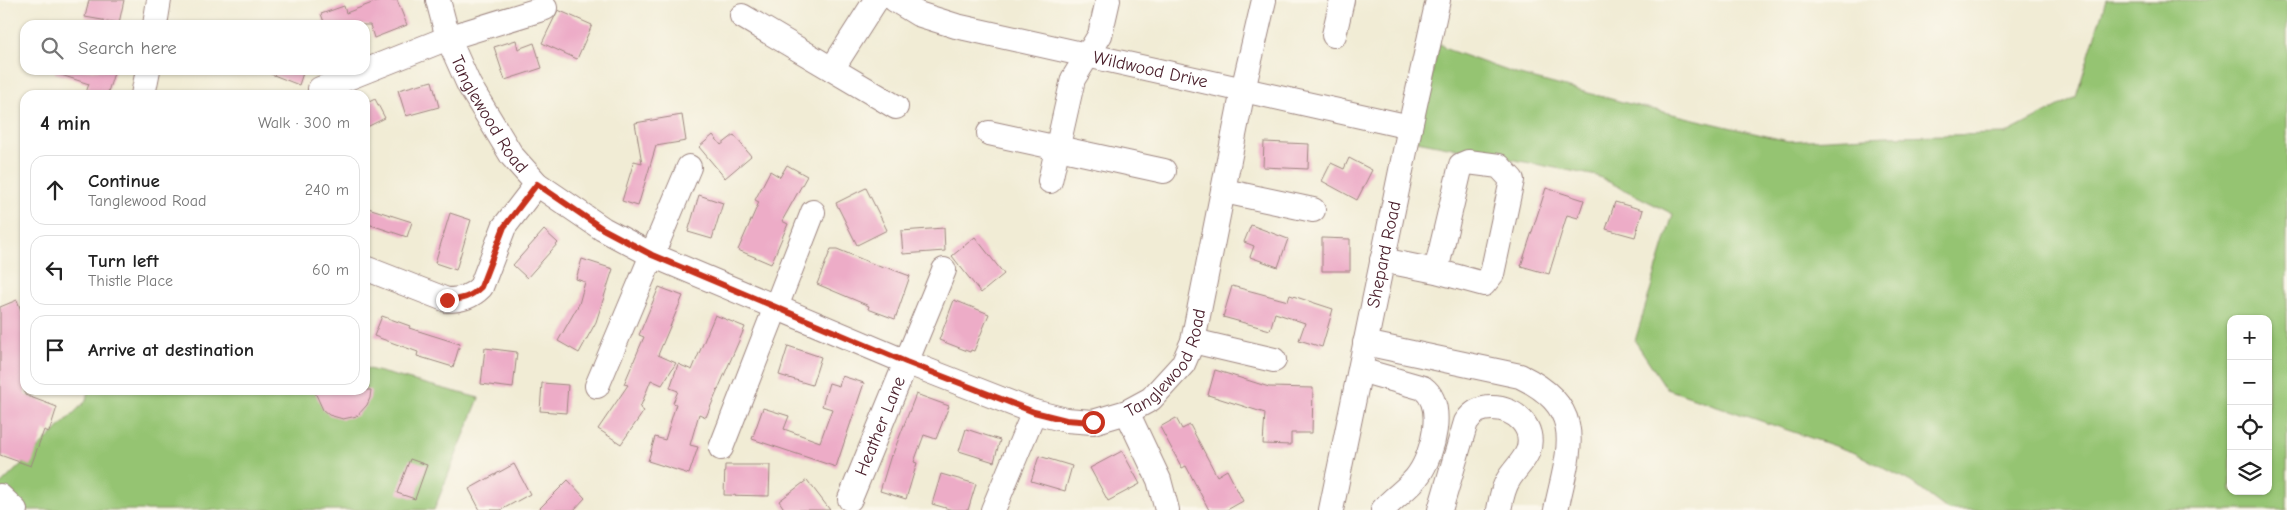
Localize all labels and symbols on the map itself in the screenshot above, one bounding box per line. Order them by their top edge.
street label: Wildwood Drive [1091,47,1210,93]
street label: Tanglewood Road [446,52,532,177]
street label: Shepard Road [1363,199,1405,310]
route end [436,289,459,312]
street label: Tanglewood Road [1121,307,1210,422]
street label: Heather Lane [851,373,910,479]
route start [1082,411,1105,434]

